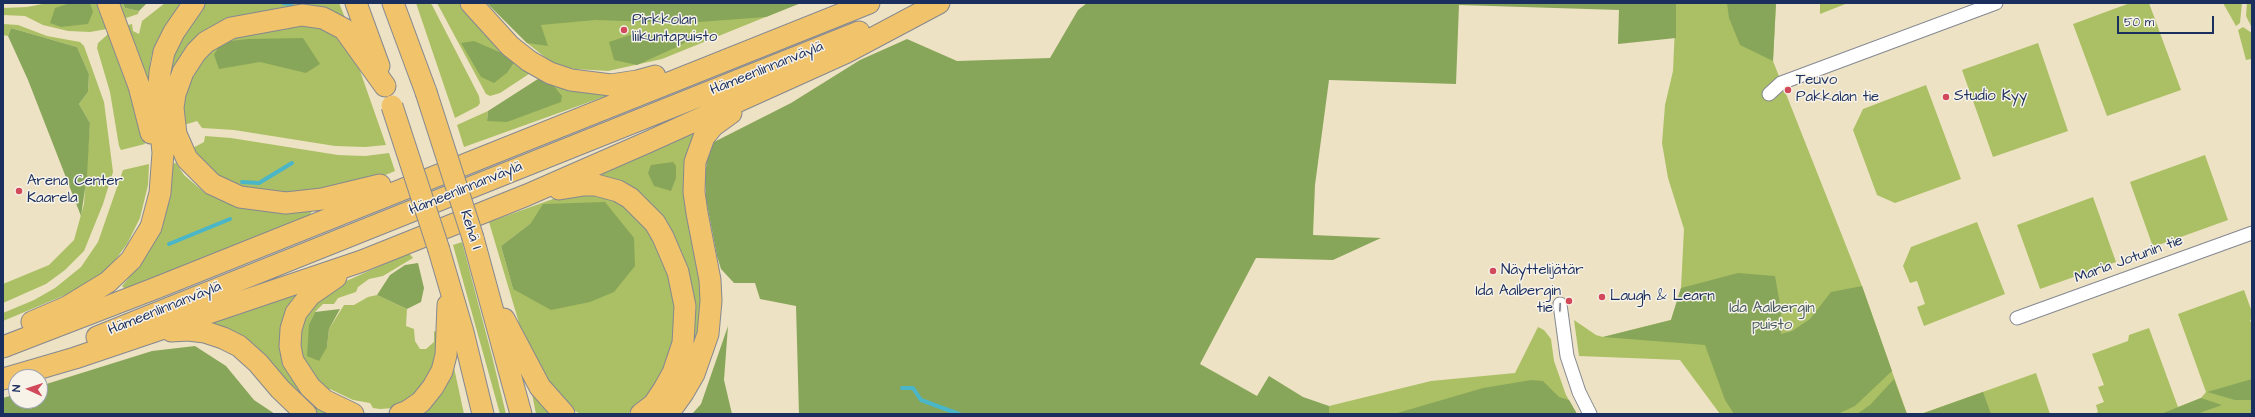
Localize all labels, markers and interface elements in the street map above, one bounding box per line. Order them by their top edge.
scale bar [2119,8,2216,34]
place label: Pirkkolan liikuntapuisto [632,12,717,47]
text: 50 m [2124,14,2154,31]
marker: Pirkkolan liikuntapuisto [619,25,629,35]
street label: Hämeenlinnanväylä [708,38,826,100]
place label: Teuvo Pakkalan tie [1796,72,1879,107]
marker: Teuvo Pakkalan tie [1783,85,1793,95]
place label: Studio Kyy [1954,88,2027,106]
marker: Studio Kyy [1941,92,1951,102]
street label: Hämeenlinnanväylä [407,158,525,220]
place label: Arena Center Kaarela [27,173,123,208]
marker: Arena Center Kaarela [14,186,24,196]
street label: Kehä I [455,208,485,252]
street label: Maria Jotunin tie [2072,232,2186,288]
place label: Näyttelijätär [1501,262,1583,280]
marker: Näyttelijätär [1488,266,1498,276]
street label: Hämeenlinnanväylä [106,278,224,340]
place label: Ida Aalbergin tie 1 [1475,283,1561,318]
place label: Laugh & Learn [1610,288,1715,306]
marker: Laugh & Learn [1597,292,1607,302]
marker: Ida Aalbergin tie 1 [1564,296,1574,306]
park label: Ida Aalbergin puisto [1729,300,1815,335]
north arrow [8,369,48,409]
text: N [9,385,24,392]

